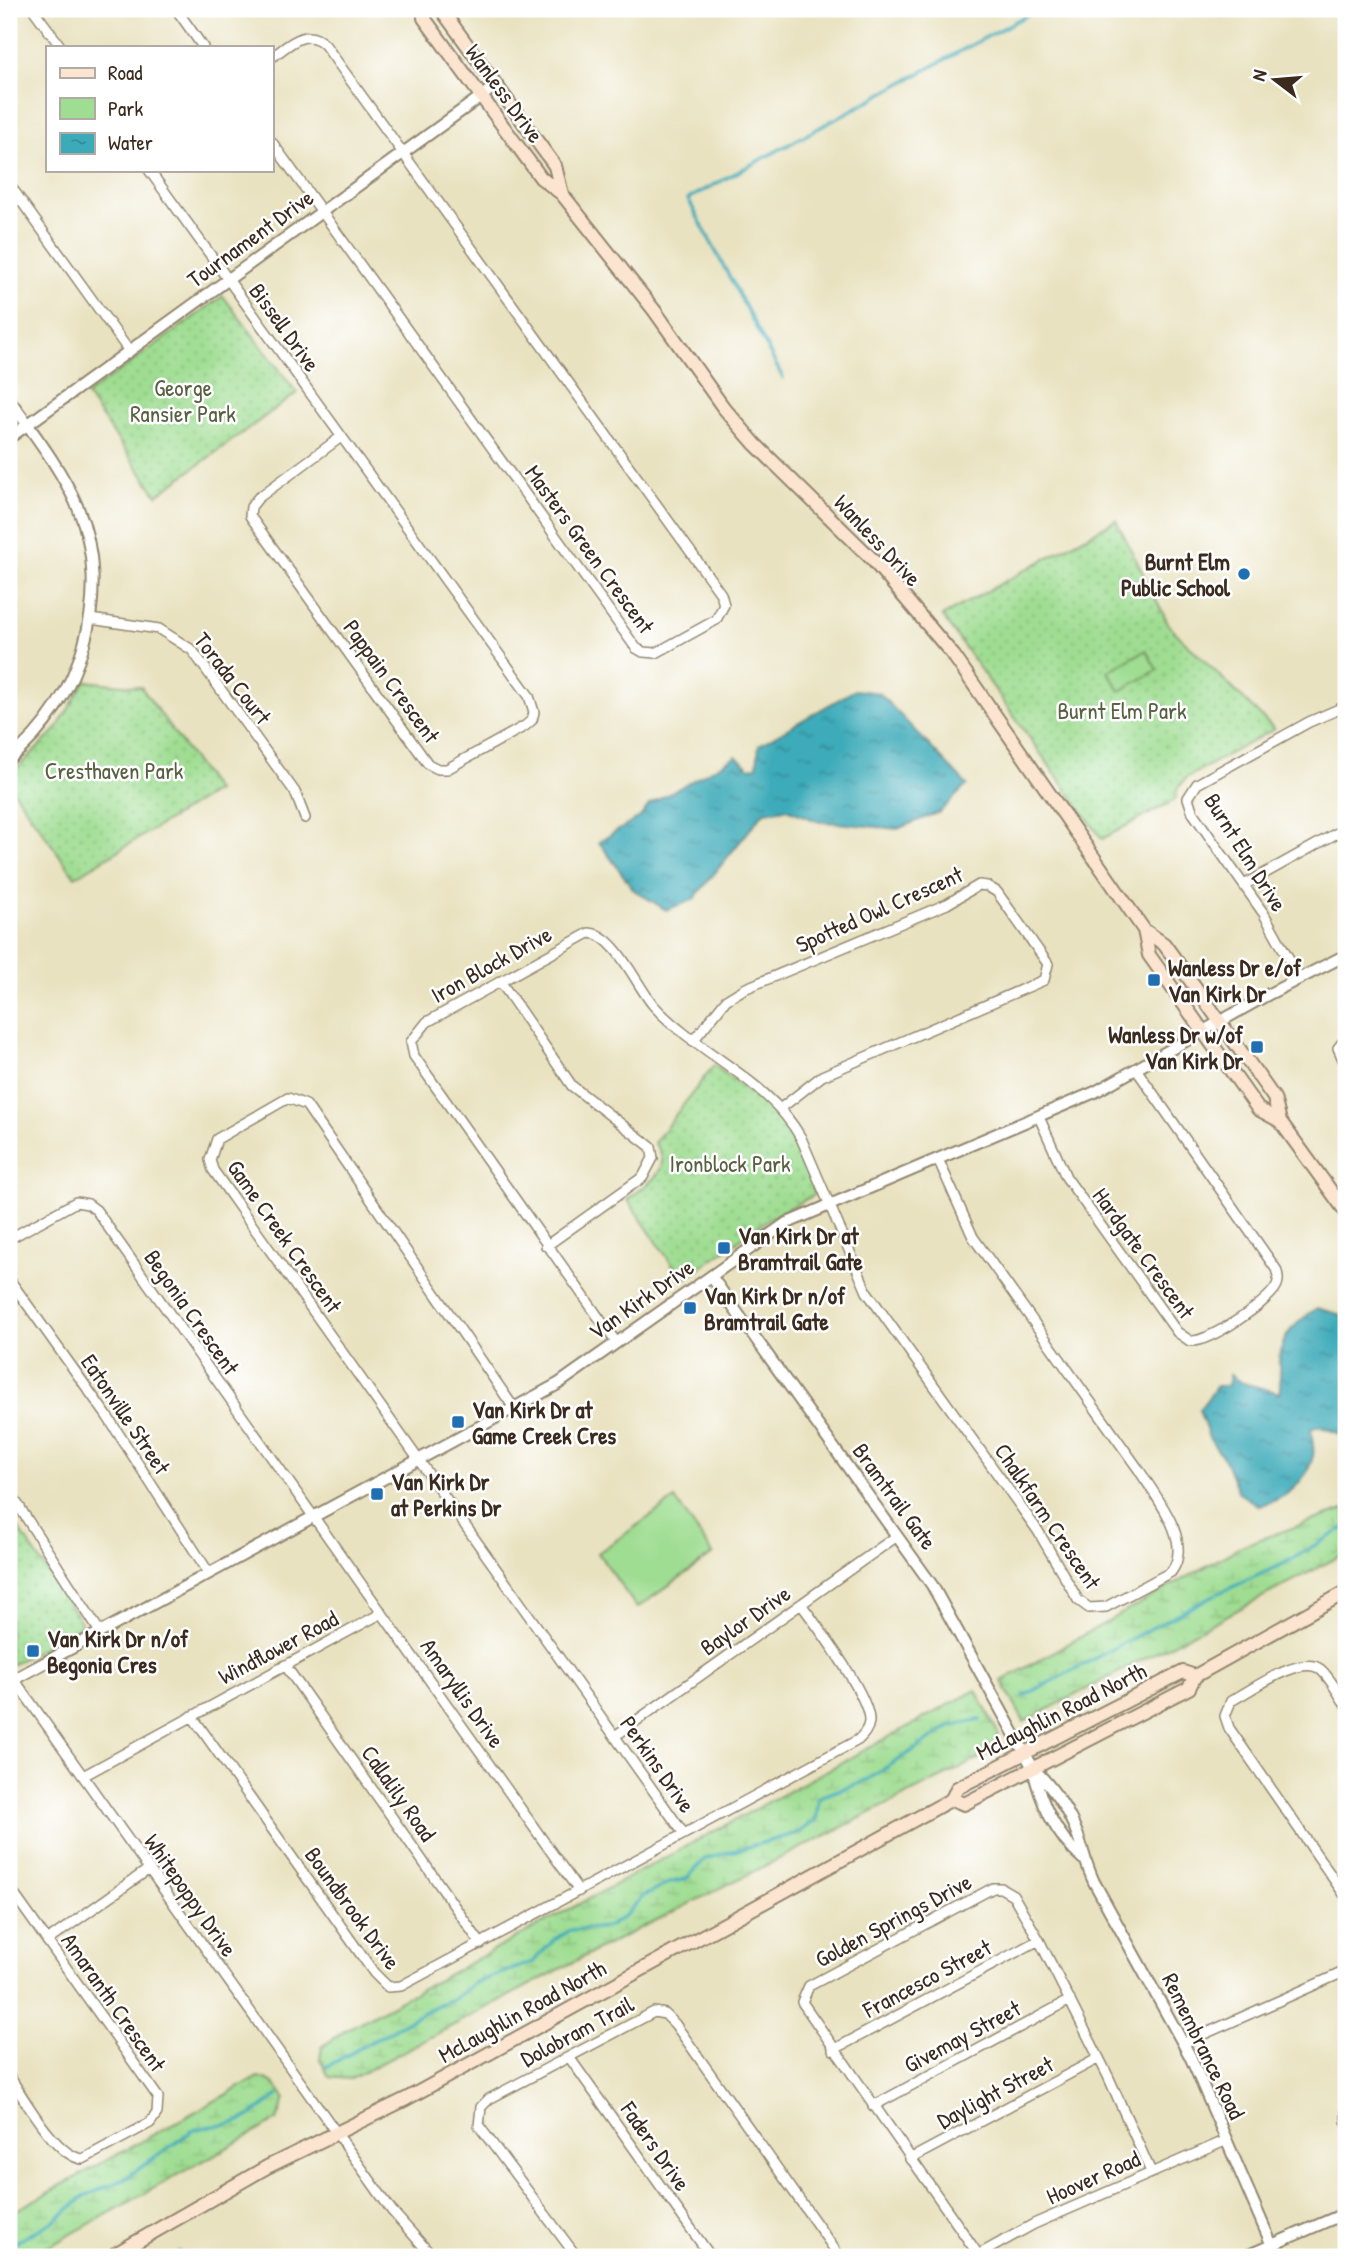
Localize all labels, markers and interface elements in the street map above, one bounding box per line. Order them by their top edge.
street label: Wanless Drive [459,37,551,149]
legend [46,46,273,172]
north arrow [1240,46,1310,116]
text: Road [108,58,142,87]
text: N [1245,67,1273,84]
text: Park [108,94,143,123]
text: Water [108,128,153,157]
street label: Tournament Drive [181,182,319,294]
street label: Bissell Drive [242,277,328,377]
park label: George Ransier Park [130,372,236,429]
street label: Masters Green Crescent [518,458,662,640]
street label: Wanless Drive [827,487,929,593]
place label: Burnt Elm Public School [1121,546,1231,603]
marker: Burnt Elm Public School [1236,566,1252,582]
street label: Pappain Crescent [337,613,448,750]
street label: Torada Court [187,625,279,731]
park label: Burnt Elm Park [1057,695,1187,726]
park label: Cresthaven Park [45,755,184,786]
street label: Burnt Elm Drive [1197,787,1295,917]
street label: Spotted Owl Crescent [791,858,968,960]
street label: Iron Block Drive [425,918,557,1010]
place label: Wanless Dr e/of Van Kirk Dr [1168,952,1302,1009]
marker: Wanless Dr e/of Van Kirk Dr [1146,972,1162,988]
place label: Wanless Dr w/of Van Kirk Dr [1108,1019,1244,1076]
marker: Wanless Dr w/of Van Kirk Dr [1249,1039,1265,1055]
park label: Ironblock Park [669,1148,791,1179]
street label: Game Creek Crescent [221,1153,350,1320]
street label: Hardgate Crescent [1086,1181,1203,1326]
place label: Van Kirk Dr at Bramtrail Gate [738,1220,863,1277]
marker: Van Kirk Dr at Bramtrail Gate [716,1240,732,1256]
street label: Begonia Crescent [137,1243,247,1382]
street label: Van Kirk Drive [582,1251,700,1347]
place label: Van Kirk Dr n/of Bramtrail Gate [704,1280,846,1337]
marker: Van Kirk Dr n/of Bramtrail Gate [682,1300,698,1316]
street label: Eatonville Street [74,1348,178,1481]
place label: Van Kirk Dr at Game Creek Cres [472,1394,616,1451]
marker: Van Kirk Dr at Game Creek Cres [450,1414,466,1430]
street label: Bramtrail Gate [846,1436,944,1556]
street label: Chalkfarm Crescent [988,1437,1109,1596]
place label: Van Kirk Dr at Perkins Dr [391,1466,501,1523]
marker: Van Kirk Dr at Perkins Dr [369,1486,385,1502]
street label: Baylor Drive [694,1578,796,1662]
street label: Windflower Road [213,1602,343,1692]
place label: Van Kirk Dr n/of Begonia Cres [47,1623,189,1681]
street label: Amaryllis Drive [414,1632,512,1754]
marker: Van Kirk Dr n/of Begonia Cres [25,1643,41,1659]
street label: McLaughlin Road North [971,1655,1152,1767]
street label: Perkins Drive [613,1709,703,1819]
street label: Callalily Road [355,1739,443,1847]
street label: Whitepoppy Drive [137,1827,245,1963]
street label: Boundbrook Drive [298,1840,408,1976]
street label: Golden Springs Drive [809,1866,977,1974]
street label: Amaranth Crescent [55,1926,174,2078]
street label: Francesco Street [857,1931,997,2025]
street label: McLaughlin Road North [433,1952,612,2070]
street label: Remembrance Road [1155,1968,1253,2124]
street label: Dolobram Trail [515,1988,640,2074]
street label: Givemay Street [898,1992,1027,2080]
street label: Daylight Street [931,2048,1060,2136]
street label: Faders Drive [613,2094,698,2197]
street label: Hoover Road [1041,2143,1145,2211]

